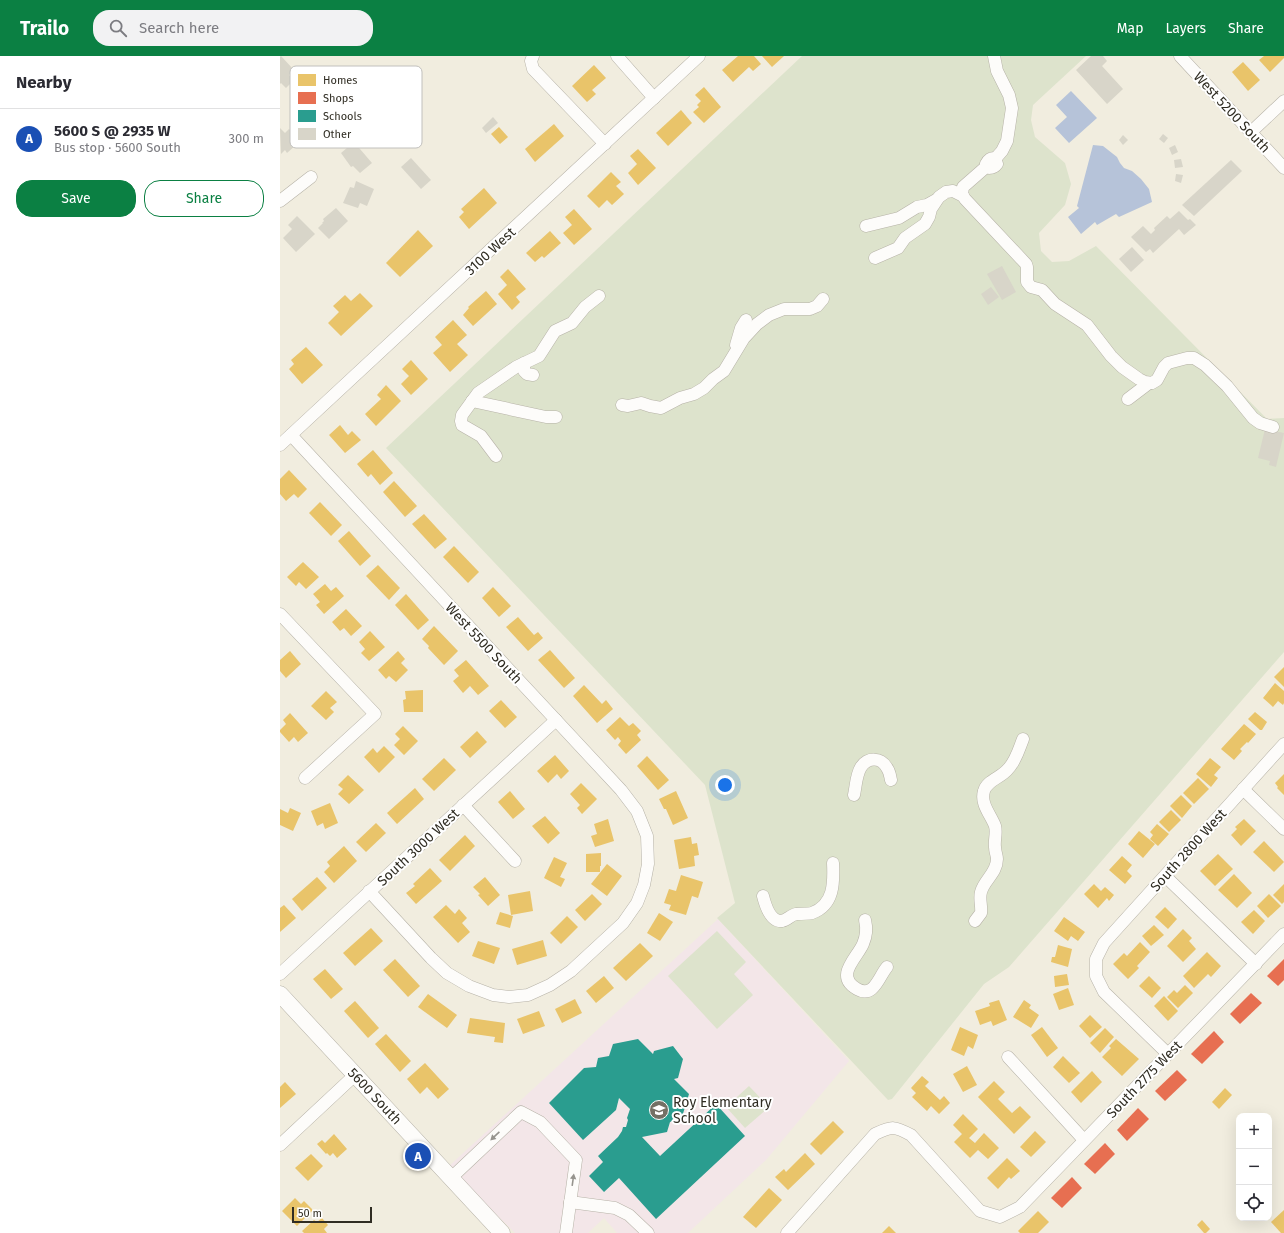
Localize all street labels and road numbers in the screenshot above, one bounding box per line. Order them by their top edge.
street label: West 5200 South [1190,68,1274,156]
street label: 3100 West [462,223,520,279]
street label: West 5500 South [442,599,526,687]
street label: South 3000 West [374,804,463,890]
street label: South 2800 West [1147,805,1231,895]
street label: South 2775 West [1103,1036,1186,1122]
street label: 5600 South [344,1065,405,1128]

